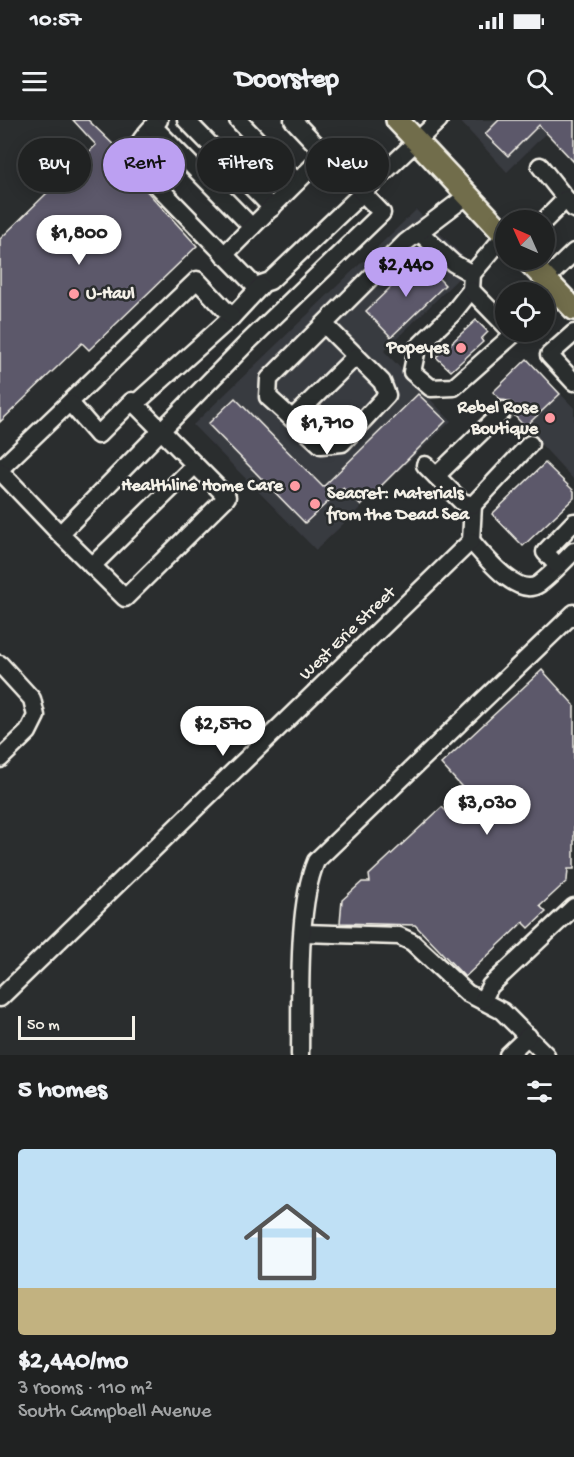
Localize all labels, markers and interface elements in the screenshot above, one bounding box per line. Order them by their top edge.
text: 10:57 [30,8,81,34]
icon: menu [18,65,51,98]
text: Doorstep [235,65,339,97]
icon: search [523,65,556,98]
chip: Buy [18,138,91,192]
chip: Rent [103,138,185,192]
chip: Filters [197,138,294,192]
chip: New [306,138,389,192]
north arrow [495,210,555,270]
map controls [495,210,555,342]
pin: $1,800 [30,215,128,266]
text: $1,800 [50,223,108,246]
pin: $2,440 [357,247,455,298]
text: $2,440 [378,255,434,278]
button: locate [495,282,555,342]
place label: U-Haul [86,284,135,305]
marker: U-Haul [67,287,81,301]
place label: Popeyes [386,338,450,359]
marker: Popeyes [454,341,468,355]
place label: Rebel Rose Boutique [457,398,539,440]
pin: $1,710 [278,405,376,456]
marker: Rebel Rose Boutique [543,411,557,425]
text: $1,710 [300,413,354,436]
place label: Healthline Home Care [121,476,284,497]
marker: Healthline Home Care [288,479,302,493]
place label: Seacret: Materials from the Dead Sea [326,484,470,526]
marker: Seacret: Materials from the Dead Sea [308,497,322,511]
street label: West Erie Street [295,582,402,685]
pin: $2,570 [174,706,272,757]
text: $2,570 [194,714,252,737]
pin: $3,030 [438,785,536,836]
text: $3,030 [458,793,516,816]
scale bar [18,1013,135,1040]
text: 50 m [27,1017,60,1036]
icon: filters [523,1075,556,1108]
text: 5 homes [18,1076,107,1107]
icon: home [233,1188,341,1296]
text: $2,440/mo [18,1347,128,1378]
text: 3 rooms · 110 m² [18,1378,153,1401]
text: South Campbell Avenue [18,1401,211,1424]

